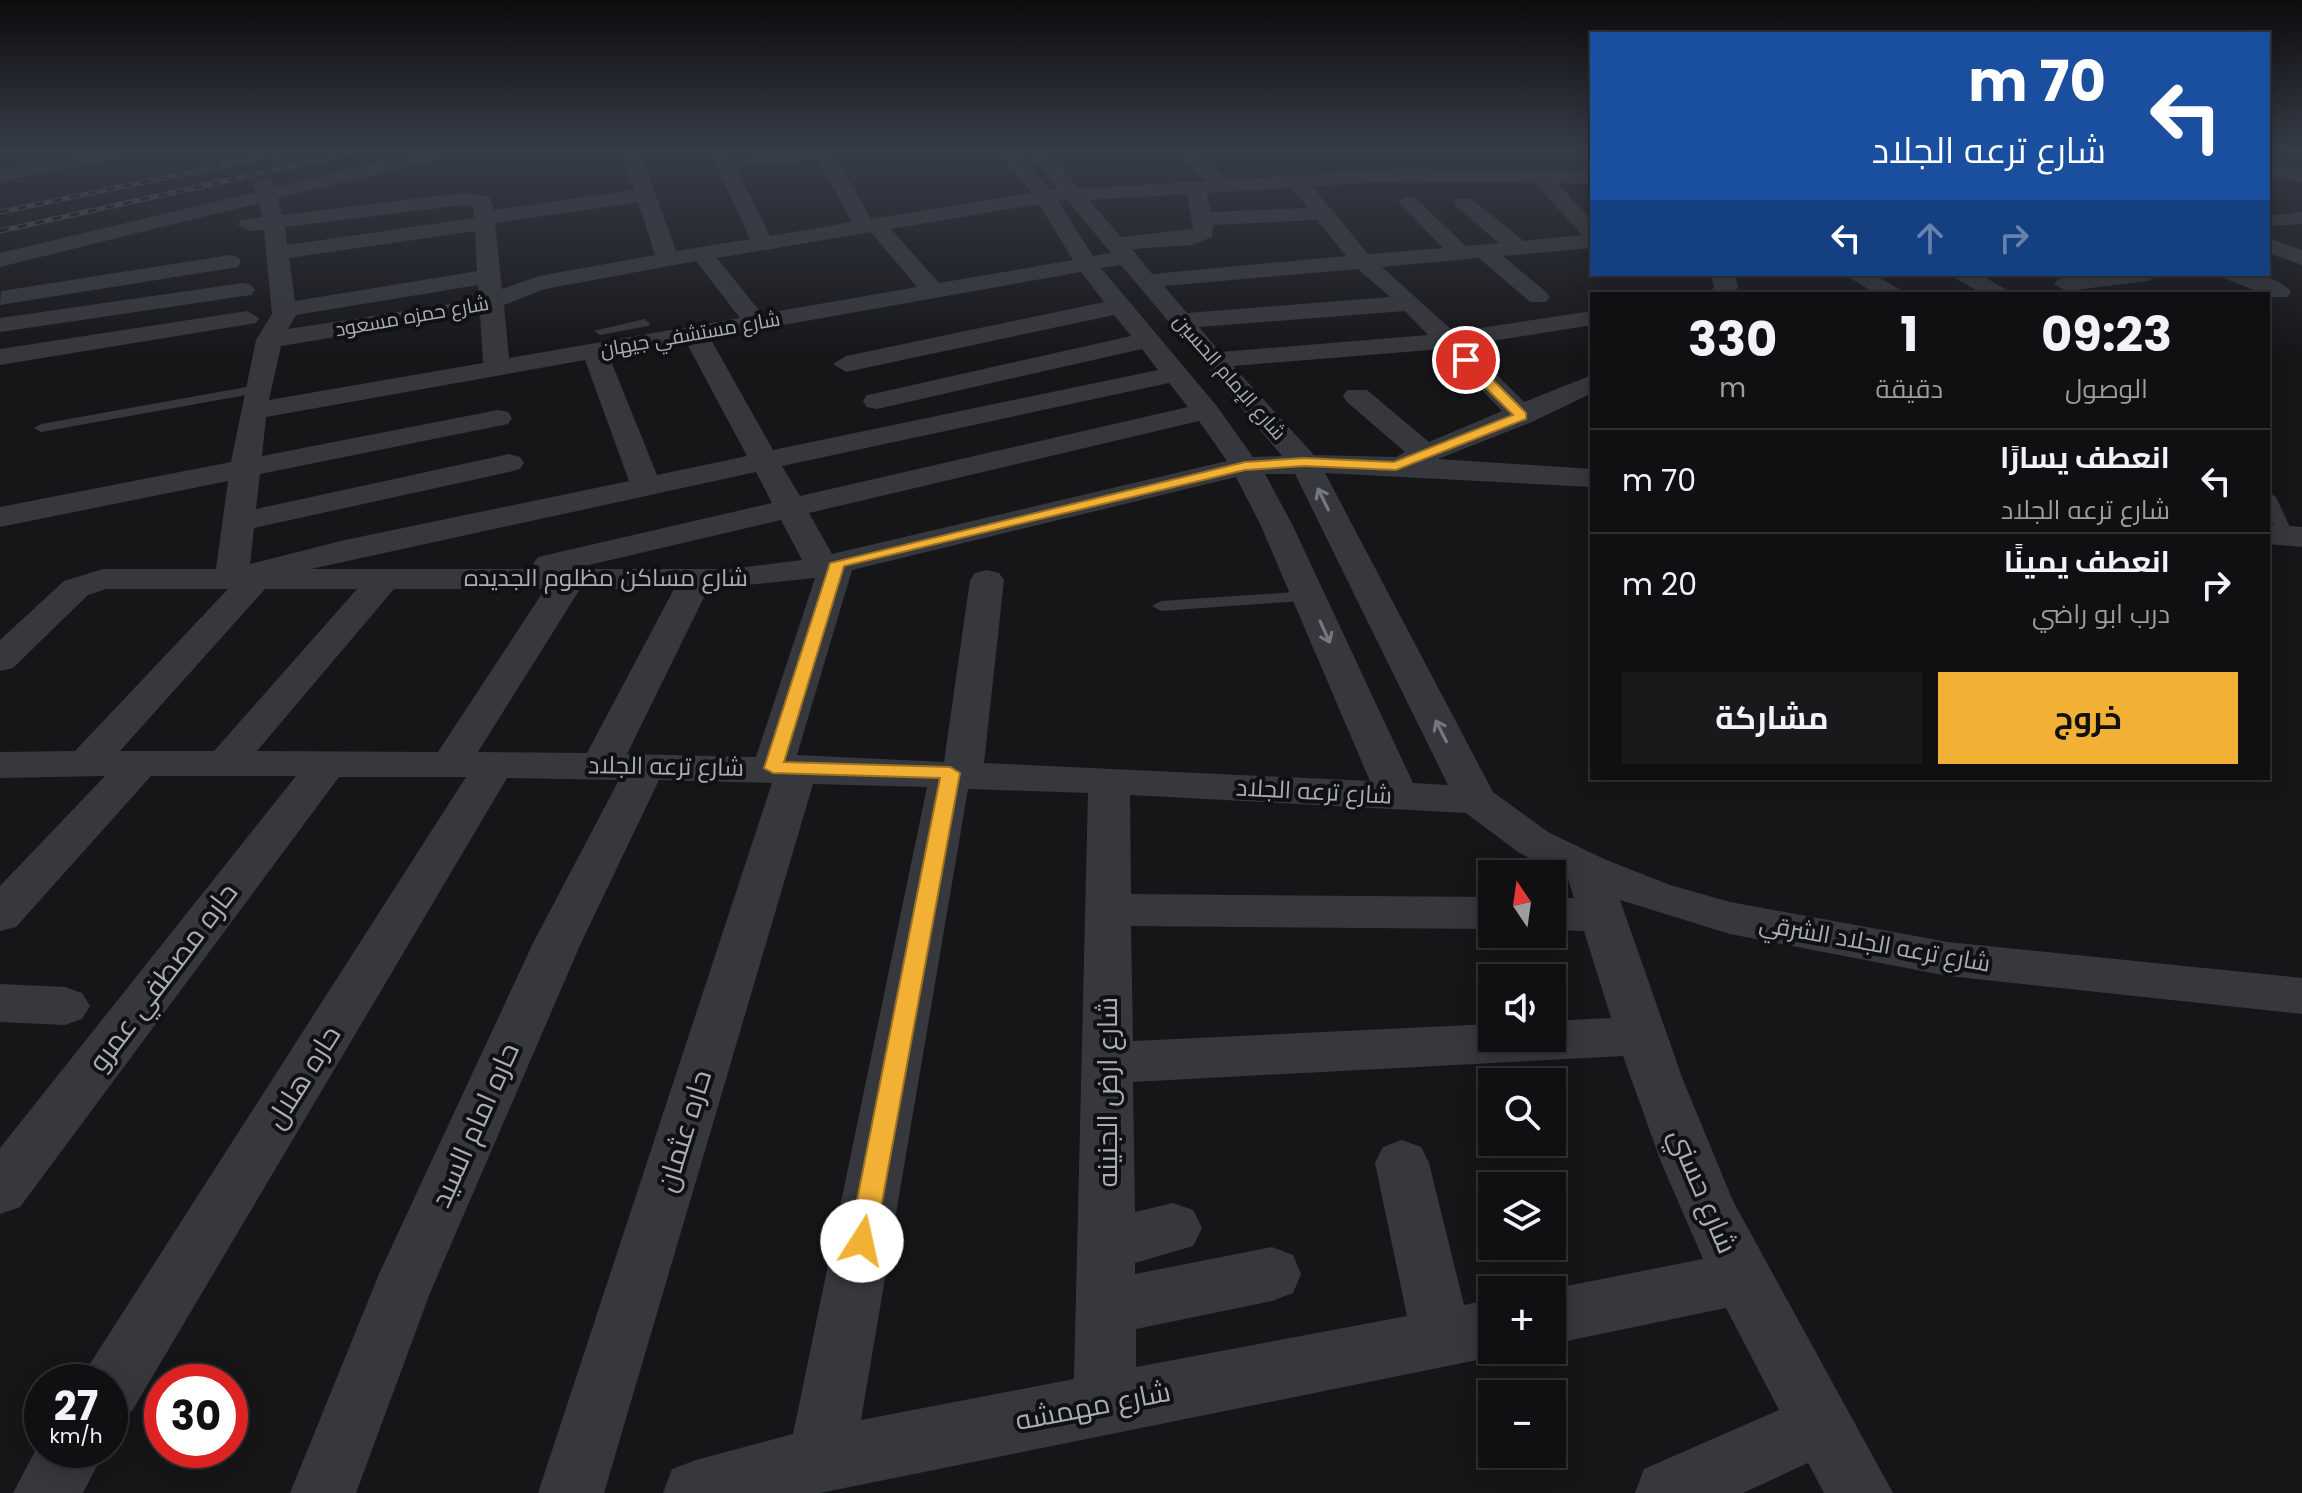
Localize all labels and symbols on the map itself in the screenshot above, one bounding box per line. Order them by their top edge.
street label: شارع حمزه مسعود [333,289,491,343]
street label: شارع مستشفي جيهان [598,304,783,366]
street label: شارع الإمام الحسين [1167,308,1293,446]
pin [1432,326,1500,394]
one-way arrow [1315,488,1330,512]
street label: شارع مساكن مظلوم الجديده [464,561,748,594]
one-way arrow [1318,619,1333,644]
one-way arrow [1432,719,1448,743]
street label: شارع ترعه الجلاد [588,748,744,784]
street label: شارع ترعه الجلاد [1235,770,1393,812]
north arrow [1478,860,1566,948]
street label: حاره مصطفي عمرو [79,875,249,1081]
street label: شارع ترعه الجلاد الشرقي [1756,906,1993,983]
street label: شارع ارض الجنينه [1088,997,1127,1187]
street label: حاره هلال [256,1018,350,1136]
street label: حاره امام السيد [421,1037,529,1213]
street label: حاره عثمان [647,1065,721,1197]
street label: شارع حسني [1657,1122,1747,1260]
position arrow [820,1199,904,1283]
speed limit sign: 30 [144,1364,248,1468]
street label: شارع مهمشه [1012,1372,1174,1440]

